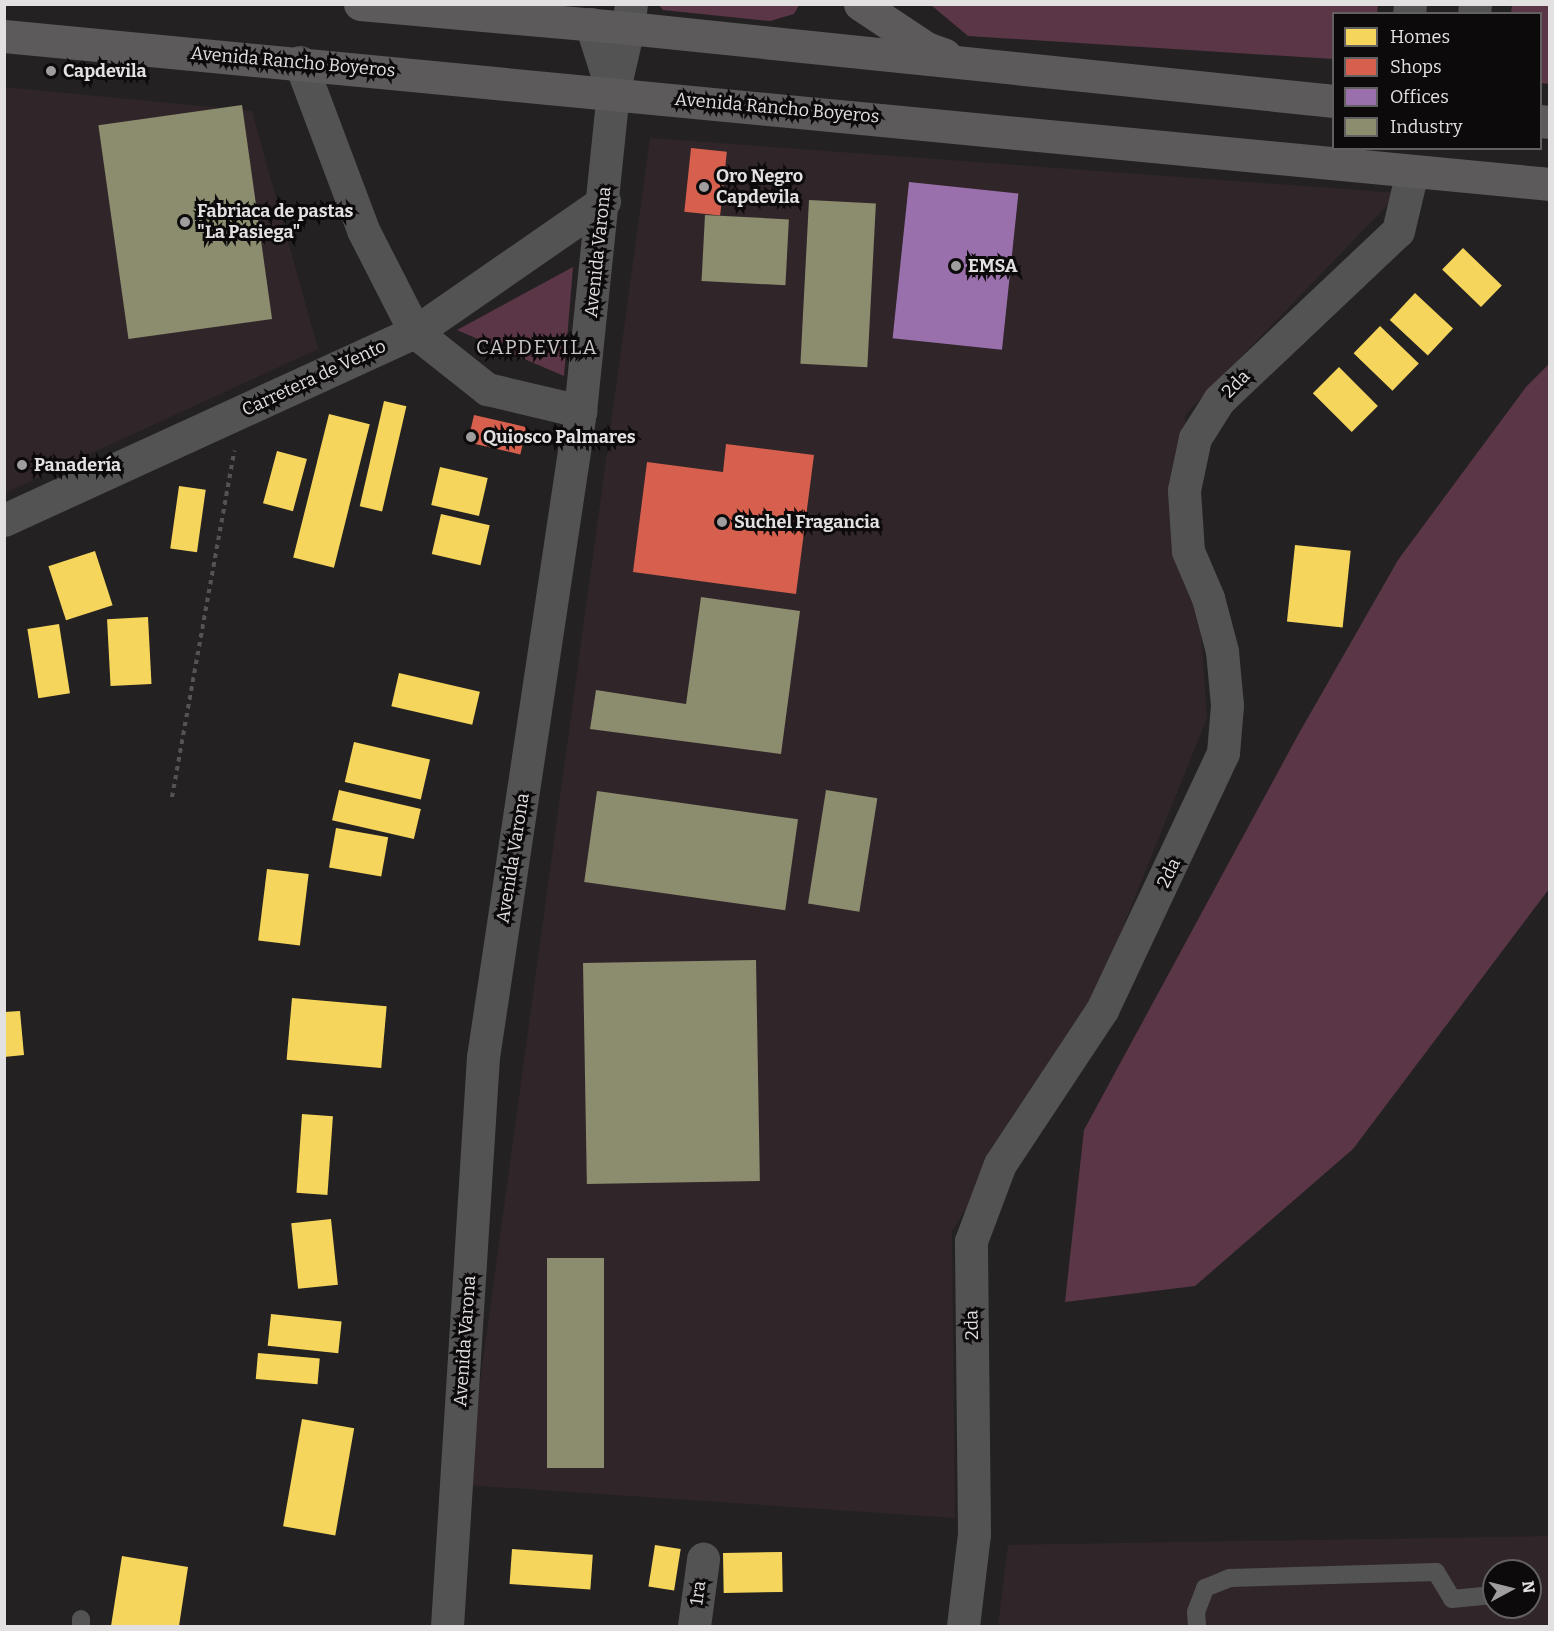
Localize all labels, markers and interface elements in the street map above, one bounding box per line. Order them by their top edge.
legend [1332,12,1542,150]
text: Homes [1390,26,1450,48]
street label: Avenida Rancho Boyeros [190,42,396,82]
text: Shops [1390,56,1442,78]
place label: Capdevila [63,60,147,82]
marker: Capdevila [44,64,58,78]
text: Offices [1390,86,1449,108]
street label: Avenida Rancho Boyeros [674,88,880,128]
text: Industry [1390,116,1462,138]
place label: Oro Negro Capdevila [716,166,803,208]
marker: Oro Negro Capdevila [697,180,711,194]
street label: Avenida Varona [580,186,616,318]
place label: Fabriaca de pastas "La Pasiega" [197,201,353,244]
marker: Fabriaca de pastas "La Pasiega" [178,215,192,229]
place label: EMSA [968,255,1018,277]
marker: EMSA [949,259,963,273]
street label: Carretera de Vento [239,335,389,421]
district label: CAPDEVILA [476,335,598,359]
street label: 2da [1218,366,1254,402]
place label: Quiosco Palmares [483,426,636,448]
marker: Quiosco Palmares [464,430,478,444]
place label: Panadería [34,454,121,476]
marker: Panadería [15,458,29,472]
place label: Suchel Fragancia [734,511,880,533]
marker: Suchel Fragancia [715,515,729,529]
street label: Avenida Varona [492,791,534,925]
street label: 2da [1153,855,1185,891]
street label: Avenida Varona [450,1275,480,1407]
street label: 2da [961,1310,983,1340]
north arrow [1482,1559,1542,1619]
street label: 1ra [686,1579,710,1607]
text: N [1518,1580,1539,1594]

